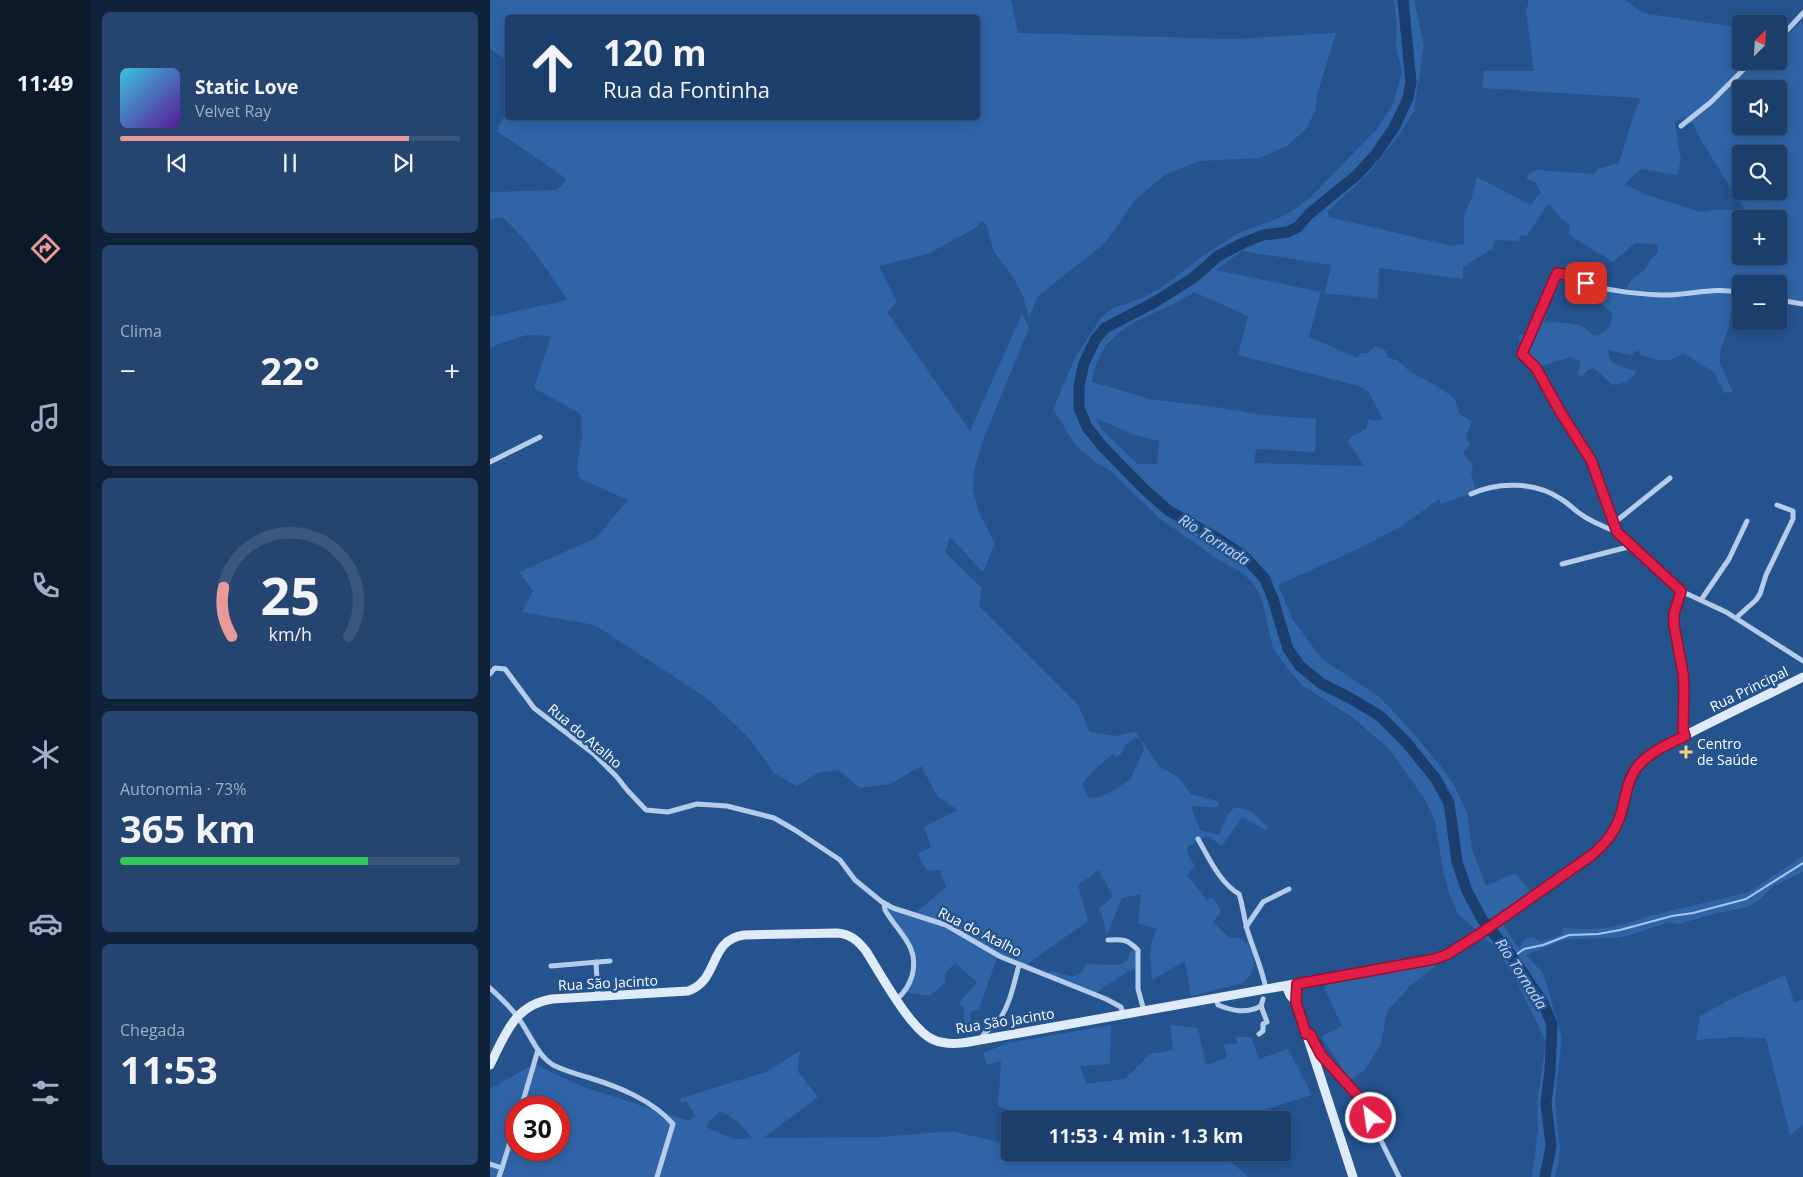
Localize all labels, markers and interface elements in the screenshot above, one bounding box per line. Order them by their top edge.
north arrow [1732,15,1788,70]
map controls [1732,15,1787,330]
text: 120 m [603,29,707,76]
icon: ahead [520,35,585,100]
text: 11:49 [17,67,73,97]
text: Static Love [195,74,298,100]
text: Rua da Fontinha [603,74,770,104]
button: sound [1732,80,1787,135]
text: Velvet Ray [195,100,271,122]
button: search [1732,145,1787,200]
icon: previous [163,149,191,177]
icon: pause [276,149,304,177]
icon: next [389,149,417,177]
button: + [1732,210,1787,265]
icon: directions [28,231,63,266]
pin [1565,262,1607,304]
icon: arrive [1572,269,1600,297]
button: − [1732,275,1787,330]
text: Clima [120,320,162,342]
text: 22° [260,344,320,396]
text: − [120,351,136,389]
text: + [444,351,460,389]
icon: music [28,400,63,435]
water label: Rio Tornada [1175,509,1254,570]
text: 25 [260,559,320,630]
icon: phone [28,568,63,603]
text: km/h [268,622,312,646]
street label: Rua Principal [1706,661,1791,716]
street label: Rua do Atalho [544,699,626,772]
place label: Centro de Saúde [1697,734,1758,769]
icon: climate [28,737,63,772]
marker: Centro de Saúde [1679,745,1693,759]
text: Autonomia · 73% [120,778,246,800]
text: 365 km [120,802,256,854]
street label: Rua do Atalho [935,902,1025,961]
icon: car [28,906,63,941]
water label: Rio Tornada [1491,934,1553,1013]
street label: Rua São Jacinto [558,970,658,995]
street label: Rua São Jacinto [954,1003,1056,1038]
text: Chegada [120,1019,185,1041]
text: 11:53 [120,1043,218,1095]
icon: filters [28,1075,63,1110]
position arrow [1344,1091,1396,1143]
speed limit sign: 30 [505,1096,570,1161]
text: 11:53 · 4 min · 1.3 km [1049,1123,1243,1149]

